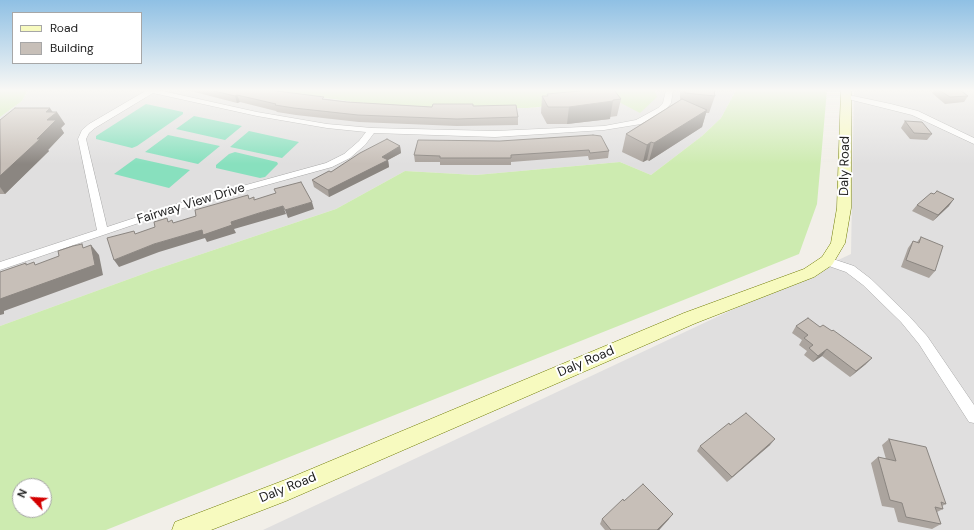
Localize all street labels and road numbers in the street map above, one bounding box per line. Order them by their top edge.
street label: Daly Road [837,136,853,196]
street label: Fairway View Drive [135,180,247,228]
street label: Daly Road [555,343,617,381]
street label: Daly Road [257,470,319,506]

